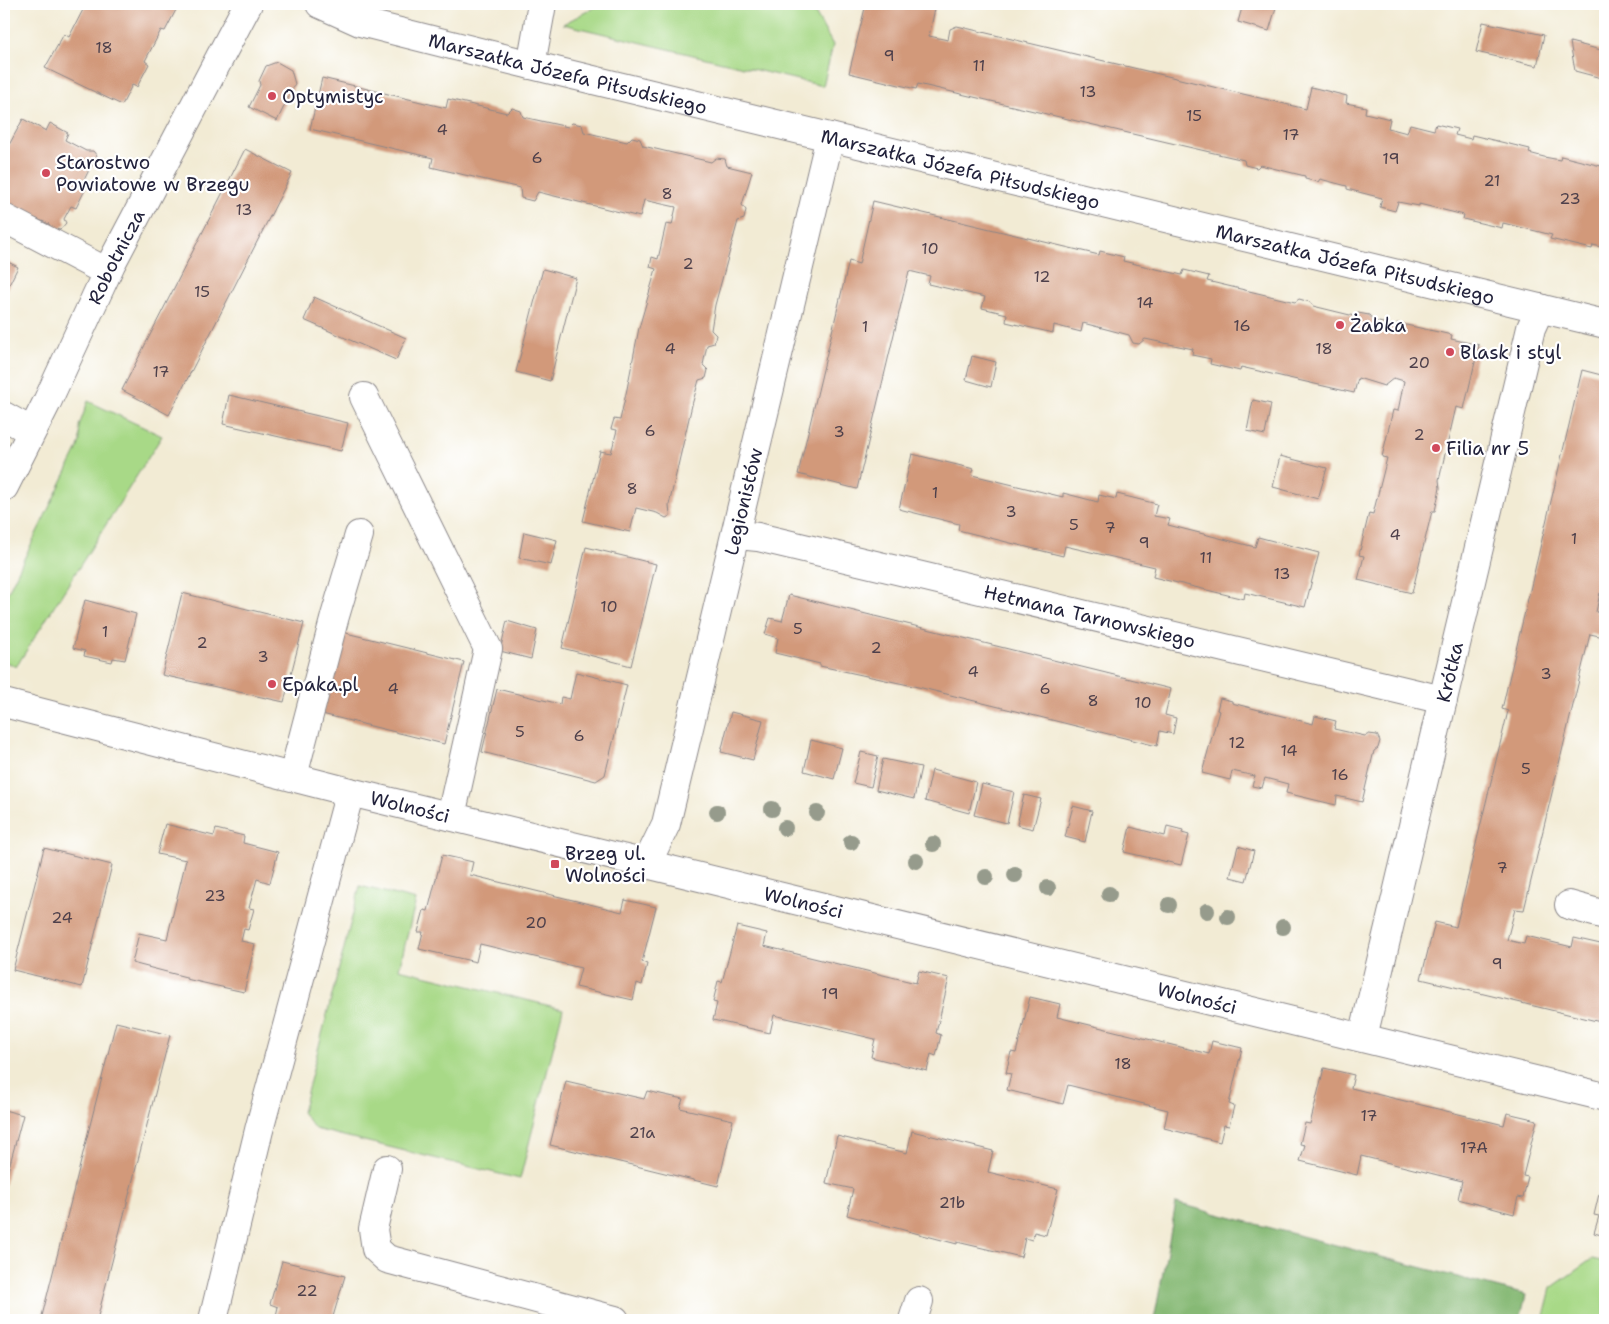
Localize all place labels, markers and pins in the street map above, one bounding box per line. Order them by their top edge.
place label: Optymistyc [282,84,384,109]
marker: Optymistyc [266,90,278,102]
place label: Starostwo Powiatowe w Brzegu [56,150,250,197]
marker: Starostwo Powiatowe w Brzegu [40,167,52,179]
place label: Żabka [1350,313,1406,338]
marker: Żabka [1334,319,1346,331]
place label: Blask i styl [1460,340,1561,365]
marker: Blask i styl [1444,346,1456,358]
place label: Filia nr 5 [1446,436,1529,461]
marker: Filia nr 5 [1430,442,1442,454]
place label: Epaka.pl [282,672,359,697]
marker: Epaka.pl [266,678,278,690]
place label: Brzeg ul. Wolności [565,841,646,888]
marker: Brzeg ul. Wolności [549,858,561,870]

